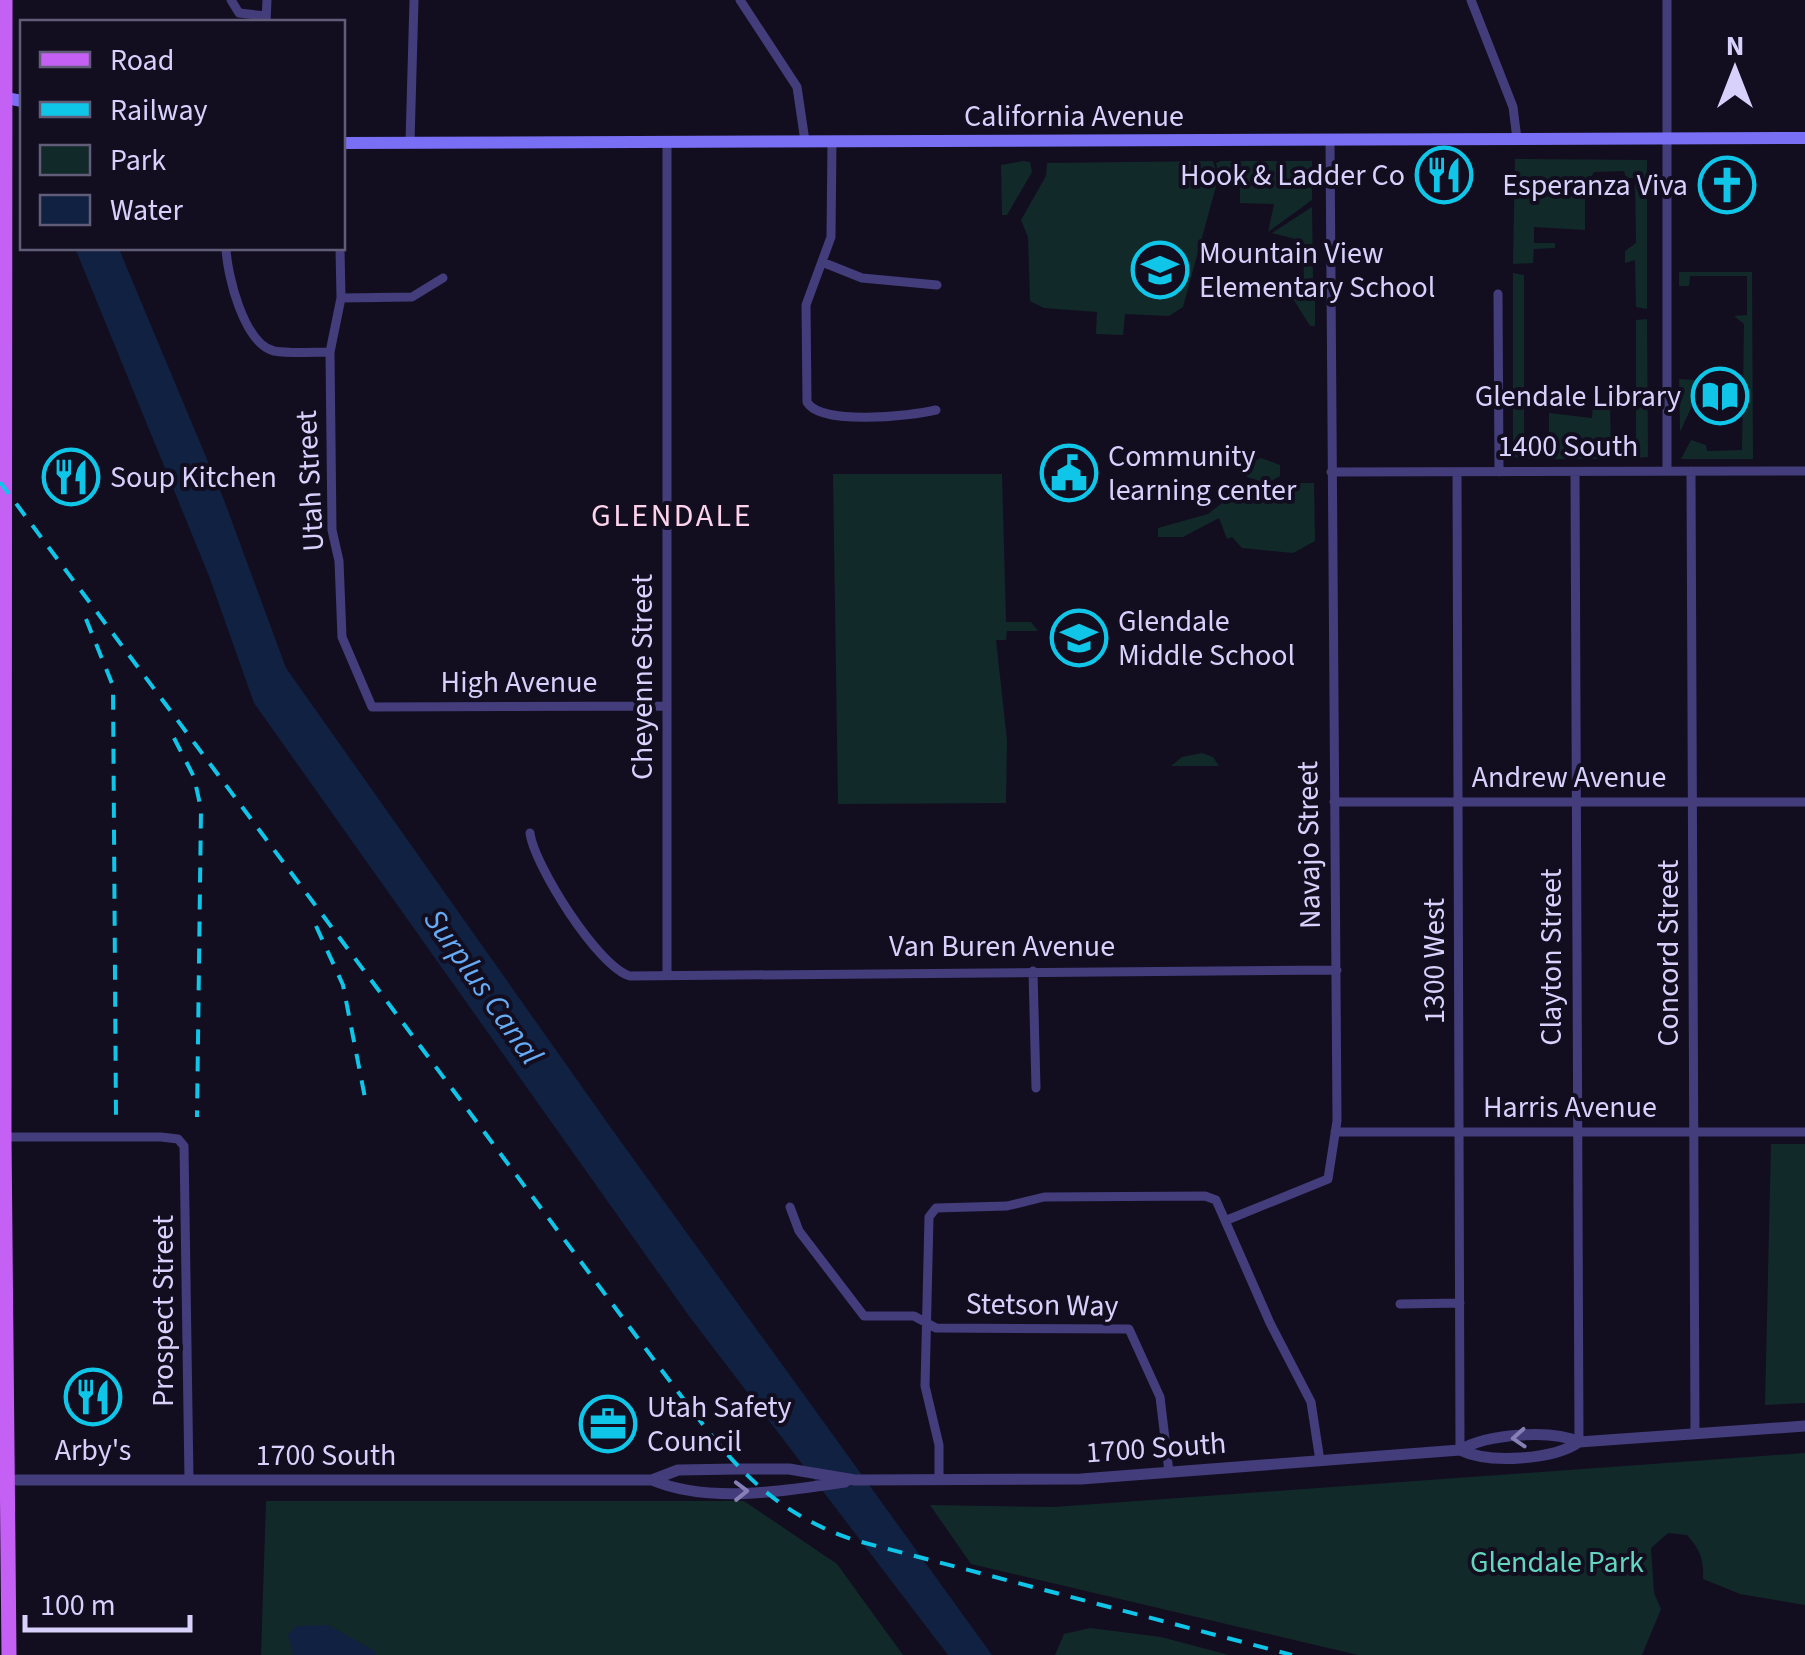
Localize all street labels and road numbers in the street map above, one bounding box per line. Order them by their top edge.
street label: California Avenue [964,95,1184,138]
street label: Utah Street [285,409,335,553]
street label: 1400 South [1498,425,1638,468]
street label: Cheyenne Street [621,574,664,780]
street label: High Avenue [441,661,597,704]
street label: Andrew Avenue [1472,756,1666,799]
street label: Navajo Street [1286,761,1332,929]
street label: Concord Street [1647,859,1690,1047]
street label: Clayton Street [1530,868,1573,1046]
street label: 1300 West [1413,898,1456,1024]
street label: Van Buren Avenue [889,925,1115,968]
street label: Harris Avenue [1483,1086,1657,1129]
street label: Prospect Street [142,1215,185,1407]
street label: Stetson Way [965,1282,1119,1328]
street label: 1700 South [1084,1422,1228,1474]
street label: 1700 South [256,1434,396,1477]

